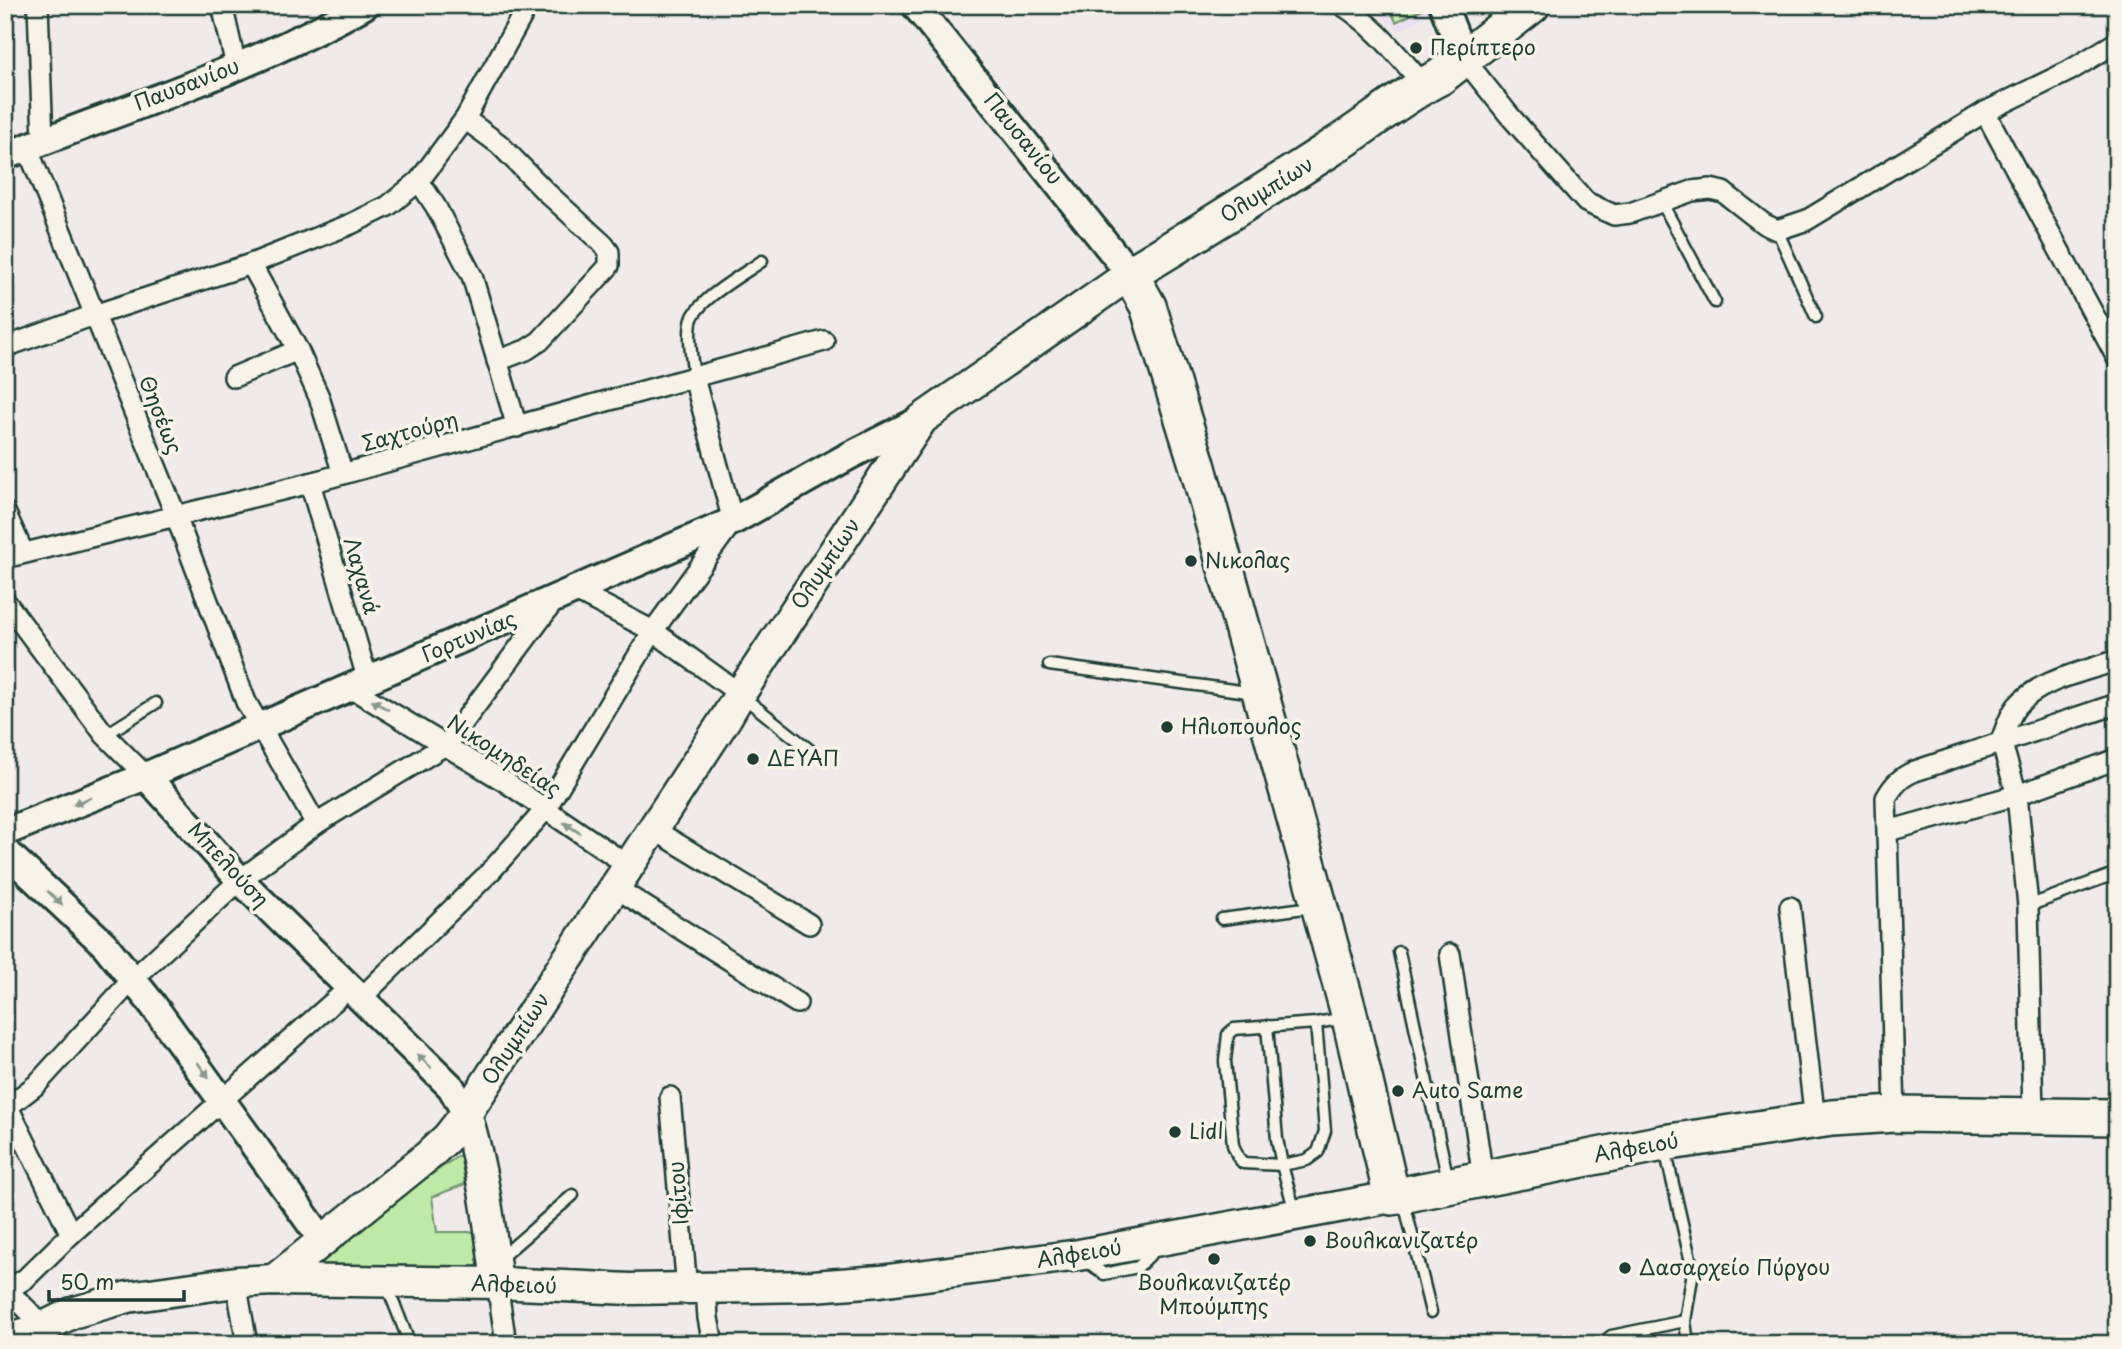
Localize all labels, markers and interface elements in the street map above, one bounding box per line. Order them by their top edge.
place label: Περίπτερο [1430,30,1536,62]
marker: Περίπτερο [1408,40,1424,56]
street label: Παυσανίου [129,48,244,118]
street label: Παυσανίου [977,85,1072,191]
street label: Ολυμπίων [1213,147,1319,230]
street label: Θησέως [132,370,192,458]
street label: Σαχτούρη [358,402,461,458]
street label: Ολυμπίων [782,510,867,615]
street label: Λαχανά [337,533,389,618]
place label: Νικολας [1205,543,1290,575]
marker: Νικολας [1183,553,1199,569]
street label: Γορτυνίας [416,601,521,669]
one-way arrow [371,699,390,712]
street label: Νικομηδείας [442,705,569,803]
place label: Ηλιοπουλος [1181,709,1302,741]
marker: Ηλιοπουλος [1159,719,1175,735]
place label: ΔΕΥΑΠ [767,741,839,773]
marker: ΔΕΥΑΠ [745,751,761,767]
one-way arrow [71,796,92,807]
street label: Μπελούση [181,814,278,914]
one-way arrow [563,821,581,835]
one-way arrow [46,890,63,906]
street label: Ολυμπίων [472,985,556,1091]
one-way arrow [416,1053,433,1070]
one-way arrow [195,1061,209,1079]
place label: Auto Same [1412,1073,1523,1105]
marker: Auto Same [1390,1083,1406,1099]
place label: Lidl [1189,1114,1224,1146]
street label: Αλφειού [1591,1123,1681,1169]
marker: Lidl [1167,1124,1183,1140]
street label: Ιφίτου [658,1160,696,1226]
place label: Βουλκανιζατέρ [1324,1223,1478,1255]
street label: Αλφειού [1034,1229,1124,1275]
marker: Βουλκανιζατέρ [1302,1233,1318,1249]
place label: Δασαρχείο Πύργου [1639,1250,1830,1282]
marker: Βουλκανιζατέρ Μπούμπης [1206,1251,1222,1267]
scale bar [49,1258,184,1302]
marker: Δασαρχείο Πύργου [1617,1260,1633,1276]
text: 50 m [60,1265,114,1297]
place label: Βουλκανιζατέρ Μπούμπης [1137,1265,1291,1321]
street label: Αλφειού [471,1266,558,1300]

